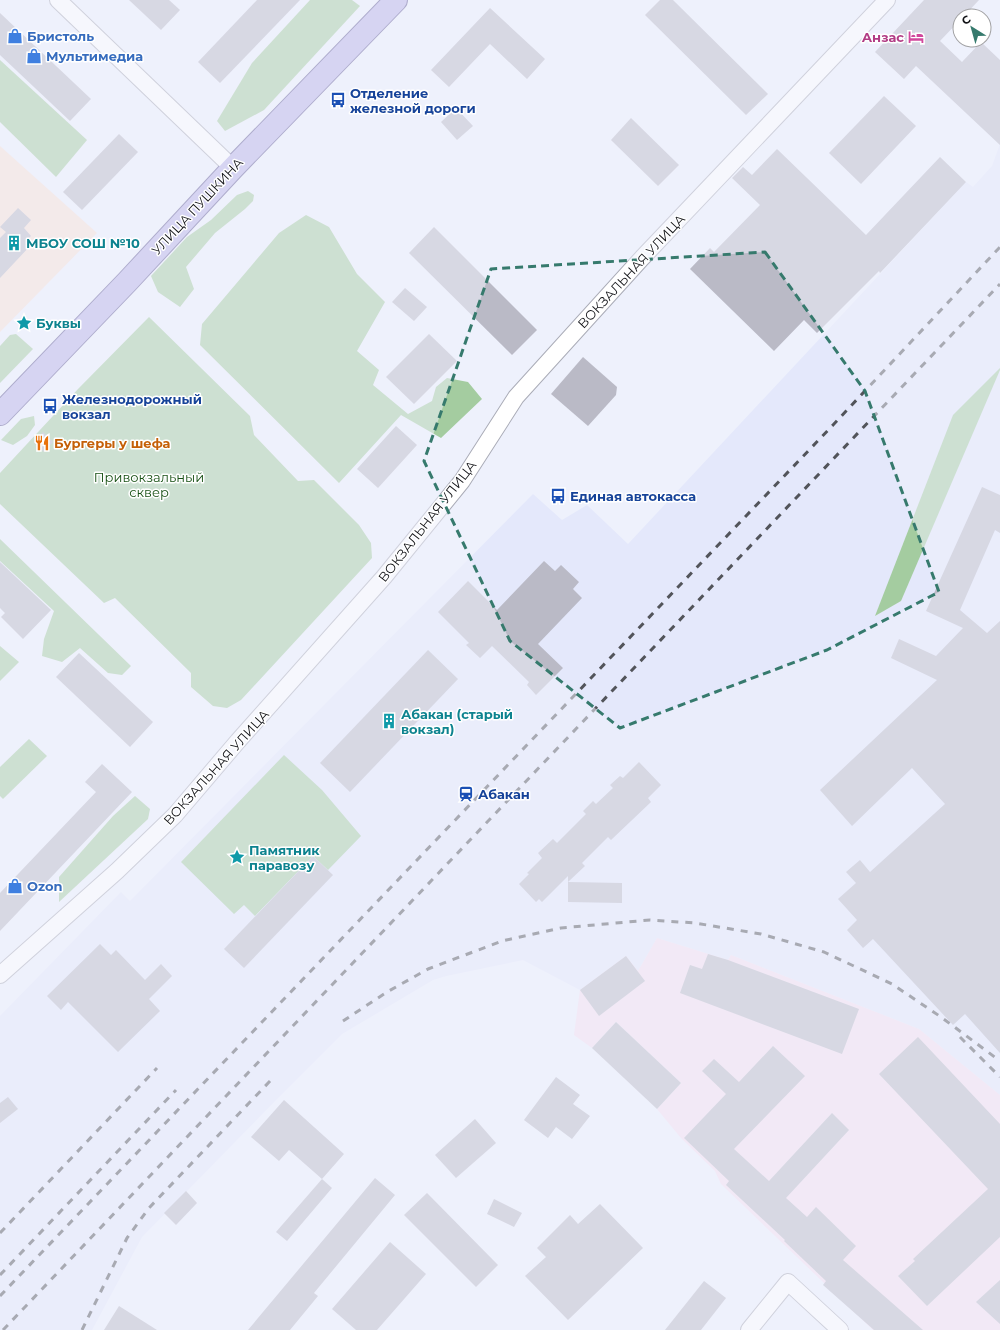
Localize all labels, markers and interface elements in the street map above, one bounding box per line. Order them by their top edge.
north arrow [952,8,992,48]
text: С [959,12,973,28]
shop icon: Бристоль [6,27,24,45]
place label: Бристоль [27,28,94,44]
hotel icon: Анзас [907,28,925,46]
place label: Анзас [862,29,904,45]
shop icon: Мультимедиа [25,47,43,65]
place label: Мультимедиа [46,48,143,64]
place label: Отделение железной дороги [350,85,476,116]
bus stop icon: Отделение железной дороги [329,91,347,109]
street label: УЛИЦА ПУШКИНА [148,154,246,258]
street label: ВОКЗАЛЬНАЯ УЛИЦА [574,211,688,331]
building icon: МБОУ СОШ №10 [5,234,23,252]
place label: МБОУ СОШ №10 [26,235,140,251]
place icon: Буквы [15,314,33,332]
place label: Буквы [36,315,81,331]
place label: Железнодорожный вокзал [62,391,202,422]
bus stop icon: Железнодорожный вокзал [41,397,59,415]
restaurant icon: Бургеры у шефа [33,434,51,452]
place label: Бургеры у шефа [54,435,171,451]
street label: ВОКЗАЛЬНАЯ УЛИЦА [375,457,480,585]
park label: Привокзальный сквер [94,469,204,500]
bus stop icon: Единая автокасса [549,487,567,505]
place label: Единая автокасса [570,488,696,504]
street label: ВОКЗАЛЬНАЯ УЛИЦА [160,706,272,828]
place label: Абакан (старый вокзал) [401,706,513,737]
building icon: Абакан (старый вокзал) [380,712,398,730]
station icon: Абакан [457,785,475,803]
place label: Абакан [478,786,530,802]
place label: Памятник паравозу [249,842,320,873]
place icon: Памятник паравозу [228,848,246,866]
shop icon: Ozon [6,877,24,895]
place label: Ozon [27,878,62,894]

